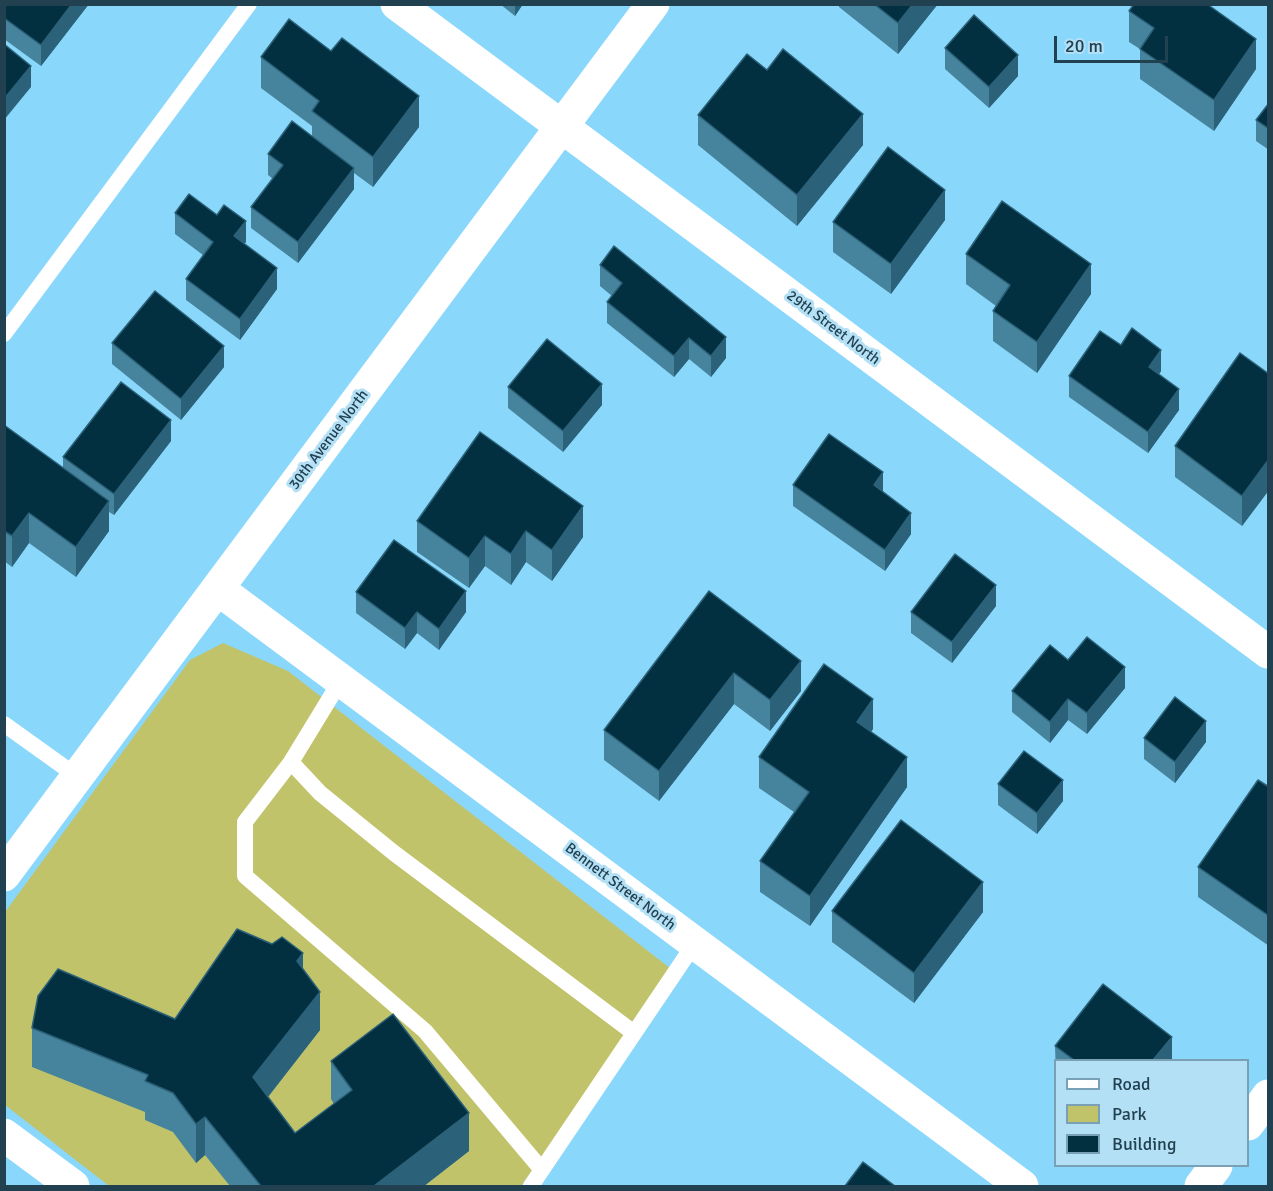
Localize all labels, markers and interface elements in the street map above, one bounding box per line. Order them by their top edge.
scale bar [1057,24,1171,62]
text: 20 m [1065,35,1103,57]
street label: 29th Street North [783,287,883,369]
street label: 30th Avenue North [286,387,372,493]
street label: Bennett Street North [561,840,679,934]
legend [1054,1059,1249,1167]
text: Road [1112,1073,1151,1095]
text: Park [1112,1103,1147,1125]
text: Building [1112,1133,1176,1155]

